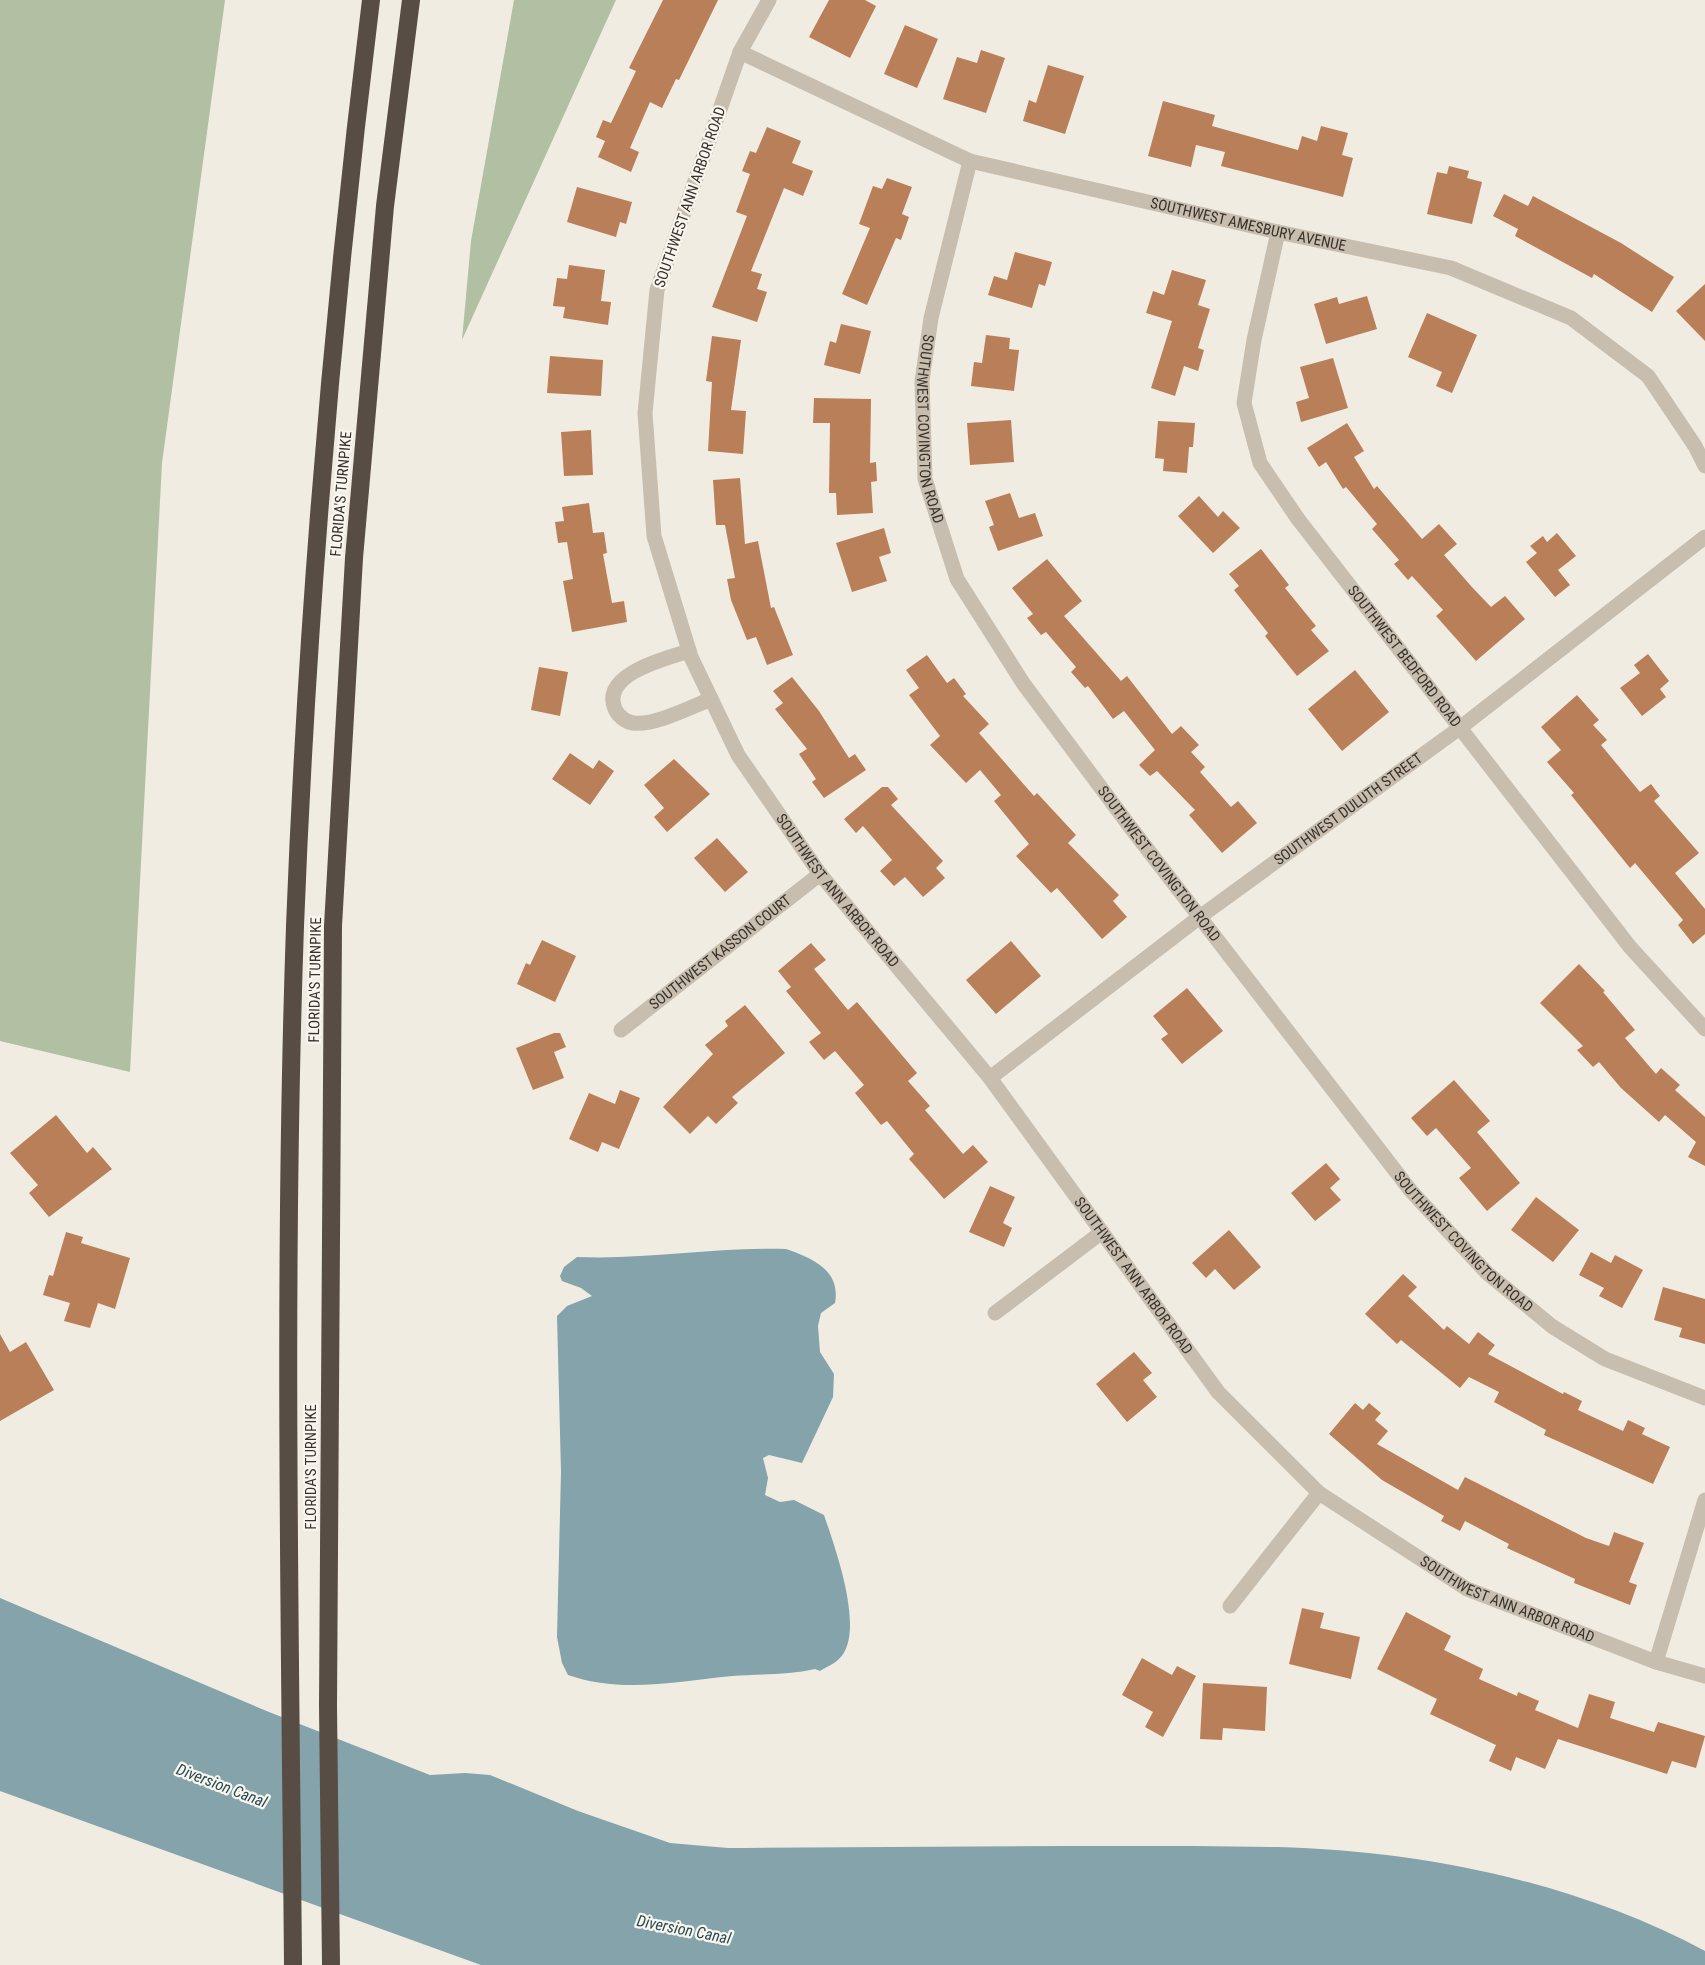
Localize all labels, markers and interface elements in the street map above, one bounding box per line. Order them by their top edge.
street label: SOUTHWEST ANN ARBOR ROAD [651,104,729,290]
street label: SOUTHWEST AMESBURY AVENUE [1149,194,1348,255]
street label: SOUTHWEST COVINGTON ROAD [913,333,948,526]
street label: FLORIDA'S TURNPIKE [327,431,355,557]
street label: SOUTHWEST BEDFORD ROAD [1344,582,1465,731]
street label: SOUTHWEST DULUTH STREET [1270,749,1426,869]
street label: SOUTHWEST COVINGTON ROAD [1094,783,1224,945]
street label: SOUTHWEST ANN ARBOR ROAD [772,810,903,971]
street label: SOUTHWEST KASSON COURT [646,891,795,1013]
street label: FLORIDA'S TURNPIKE [305,917,325,1043]
street label: SOUTHWEST COVINGTON ROAD [1390,1168,1537,1316]
street label: SOUTHWEST ANN ARBOR ROAD [1070,1193,1197,1358]
street label: FLORIDA'S TURNPIKE [302,1404,320,1530]
street label: SOUTHWEST ANN ARBOR ROAD [1417,1552,1597,1646]
water label: Diversion Canal [174,1760,270,1812]
water label: Diversion Canal [635,1911,733,1948]

